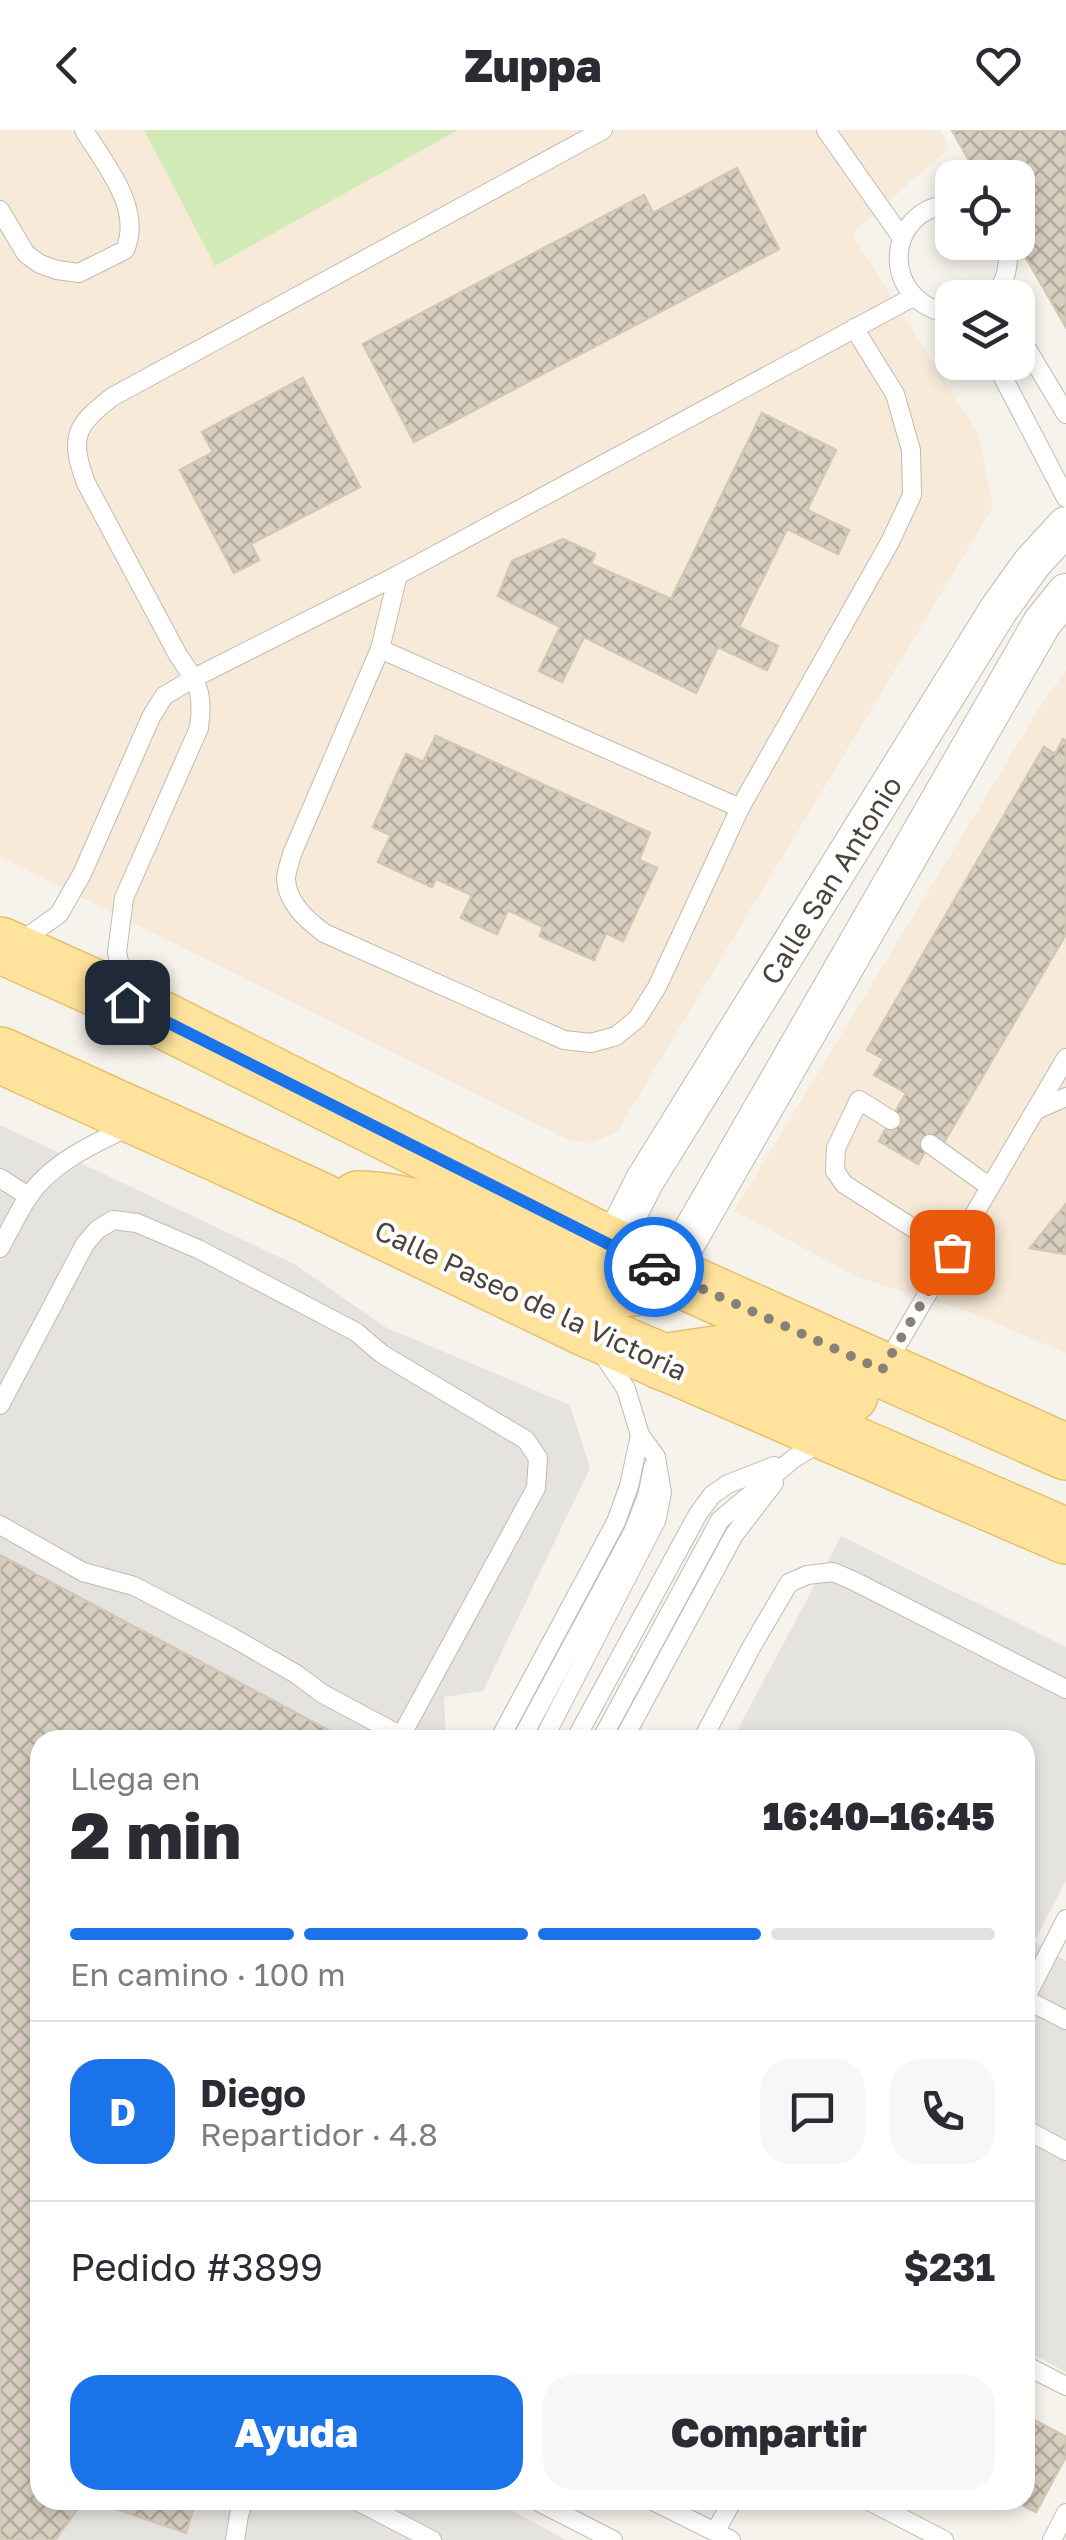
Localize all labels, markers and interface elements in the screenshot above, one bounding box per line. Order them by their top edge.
icon: back [40,38,95,93]
text: Zuppa [464,38,602,92]
icon: heart [971,38,1026,93]
map controls [935,160,1035,380]
button: locate [935,160,1035,260]
button: layers [935,280,1035,380]
street label: Calle San Antonio [754,770,908,990]
pin [85,960,170,1045]
icon: home [100,975,155,1030]
pin [910,1210,995,1295]
street label: Calle Paseo de la Victoria [370,1213,692,1387]
courier [604,1217,704,1317]
icon: bag [925,1225,980,1280]
icon: car [627,1240,682,1295]
text: Llega en [70,1759,200,1797]
text: 16:40–16:45 [763,1793,995,1838]
text: 2 min [70,1795,241,1873]
text: En camino · 100 m [70,1955,346,1993]
button: chat [760,2059,865,2164]
button: phone [890,2059,995,2164]
text: Diego [200,2070,306,2115]
text: D [109,2089,136,2134]
text: Repartidor · 4.8 [200,2115,438,2153]
text: Pedido #3899 [70,2244,323,2289]
text: $231 [904,2244,995,2289]
button: Ayuda [70,2375,523,2490]
button: Compartir [543,2375,995,2490]

